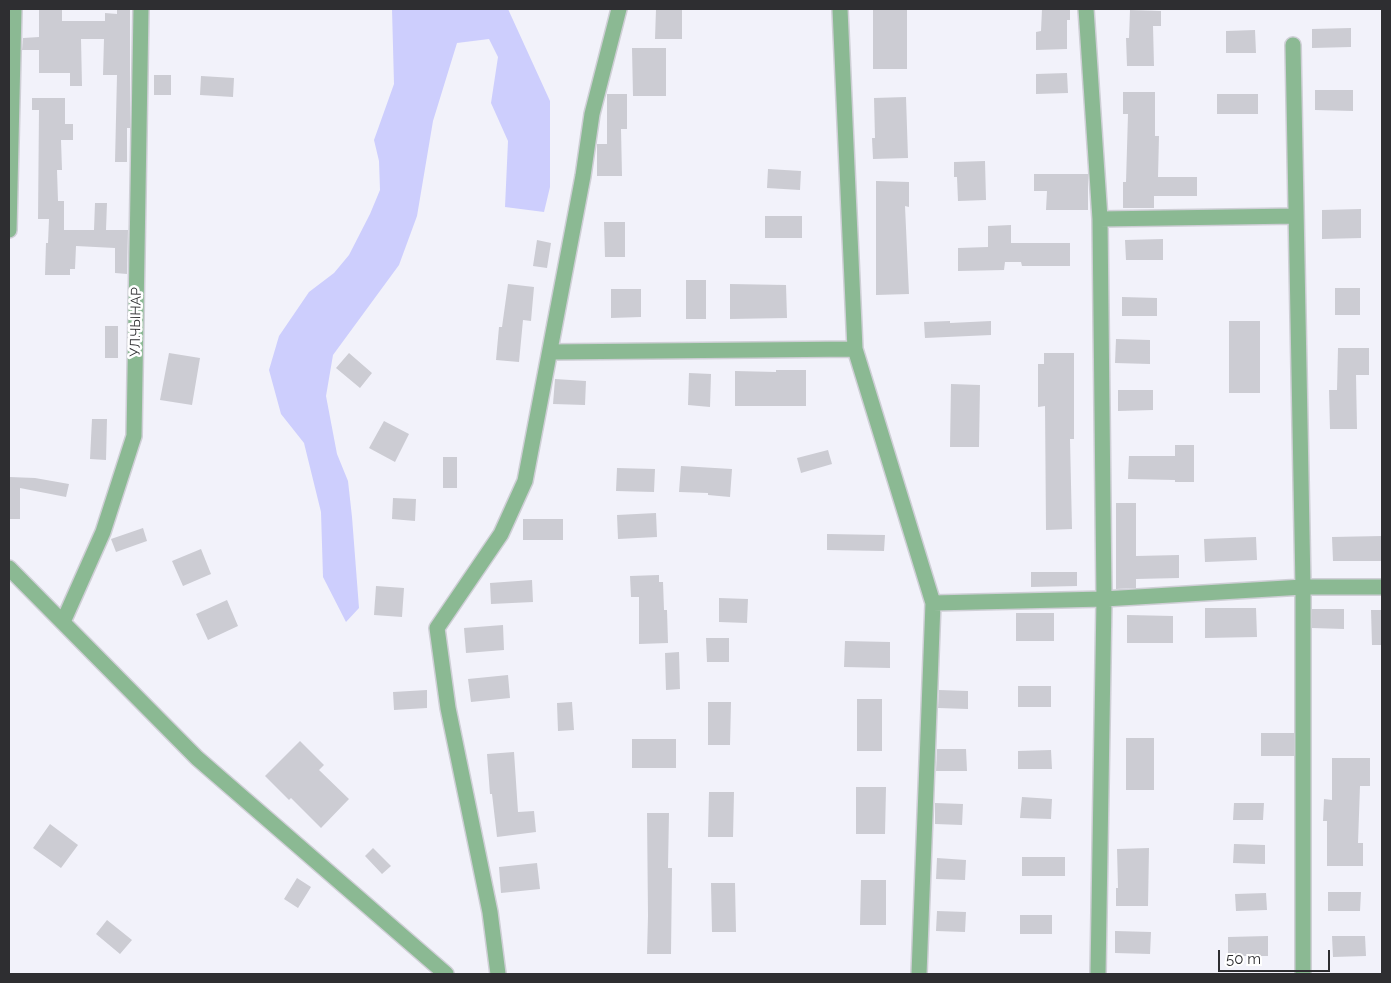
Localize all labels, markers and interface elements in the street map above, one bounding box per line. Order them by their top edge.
street label: УЛ.ЧЫНАР [127,287,145,357]
scale bar [1221,940,1334,972]
text: 50 m [1226,950,1261,968]

